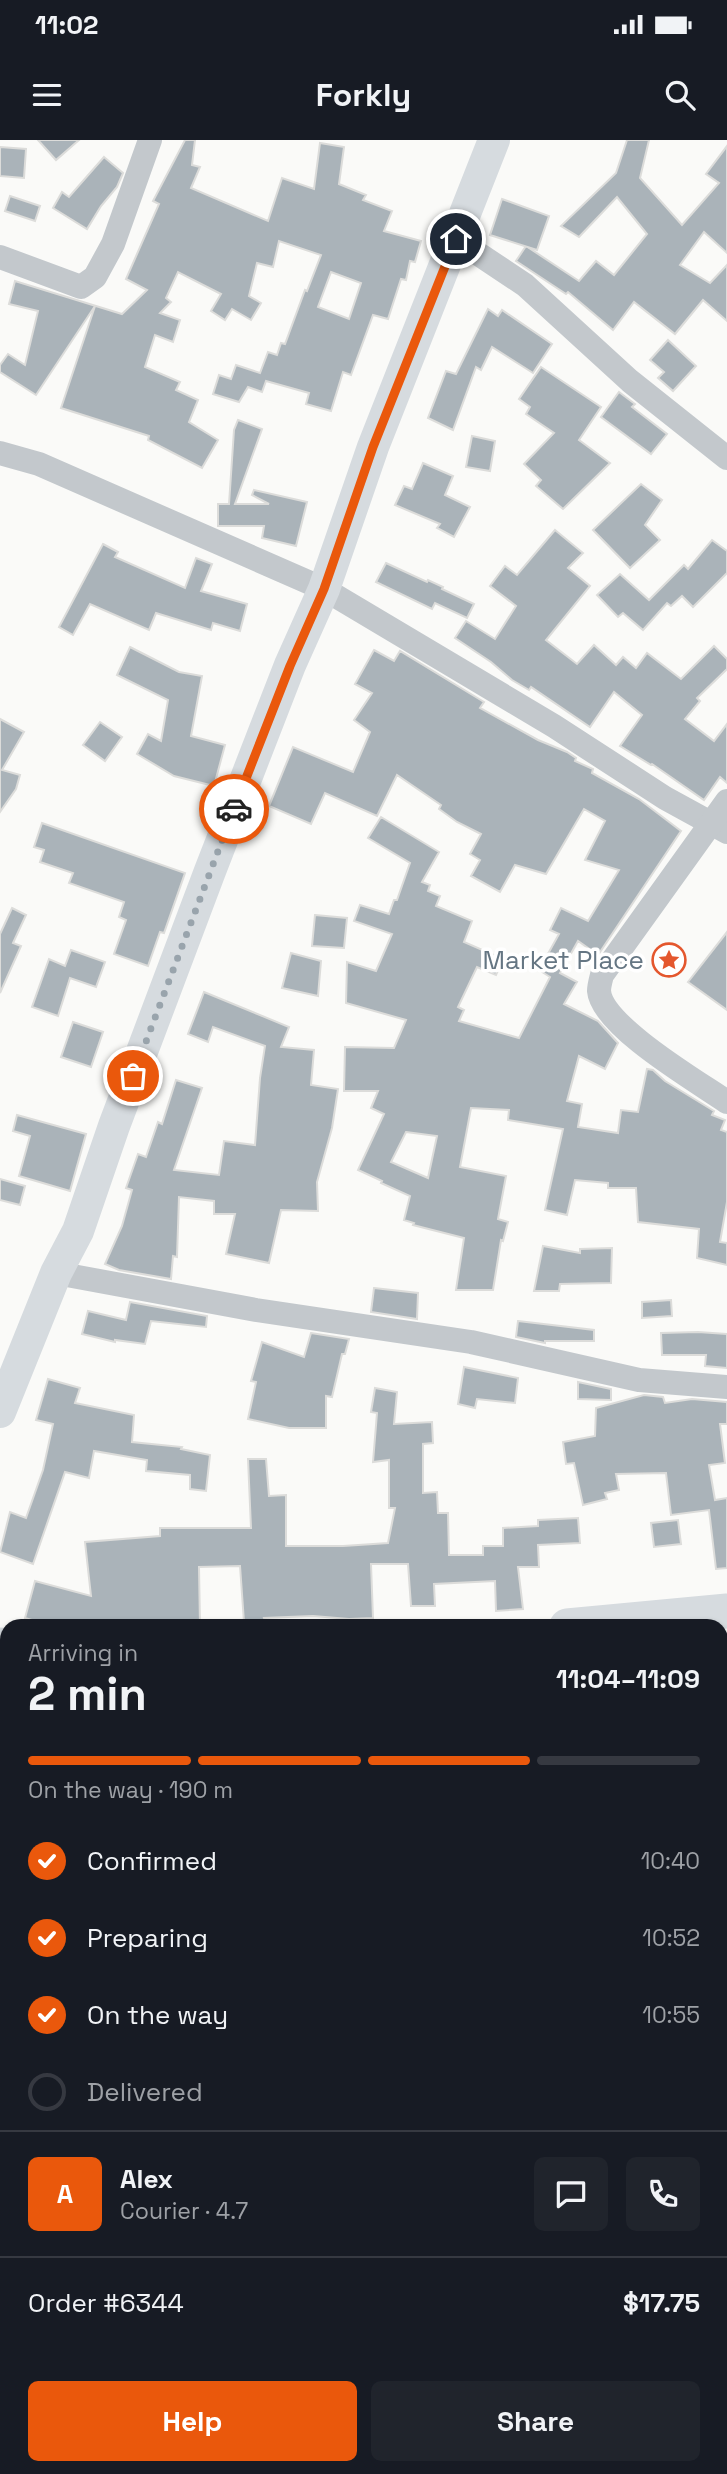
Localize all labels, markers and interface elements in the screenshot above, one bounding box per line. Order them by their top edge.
text: 11:02 [35,8,99,42]
text: Forkly [316,75,411,115]
icon: menu [28,76,66,114]
icon: search [661,76,699,114]
pin [426,209,486,269]
icon: home [437,220,475,258]
courier [199,774,269,844]
icon: car [215,790,253,828]
place icon: Market Place [650,941,688,979]
place label: Market Place [482,943,644,977]
pin [103,1046,163,1106]
icon: bag [114,1057,152,1095]
text: Arriving in [28,1638,138,1668]
text: 11:04–11:09 [556,1662,700,1696]
text: 2 min [28,1665,147,1723]
text: On the way · 190 m [28,1775,233,1805]
icon: check [28,1842,66,1880]
text: Confirmed [87,1844,217,1878]
text: 10:40 [641,1846,700,1876]
icon: check [28,1919,66,1957]
text: Preparing [87,1921,208,1955]
text: 10:52 [642,1923,700,1953]
icon: check [28,1996,66,2034]
text: On the way [87,1998,228,2032]
text: 10:55 [642,2000,700,2030]
text: Delivered [87,2075,203,2109]
button: chat [534,2157,608,2231]
button: phone [626,2157,700,2231]
text: Alex [120,2162,173,2196]
text: A [57,2177,73,2211]
text: Courier · 4.7 [120,2196,248,2226]
text: Order #6344 [28,2286,184,2320]
text: $17.75 [623,2286,700,2320]
button: Help [28,2381,357,2461]
button: Share [371,2381,700,2461]

